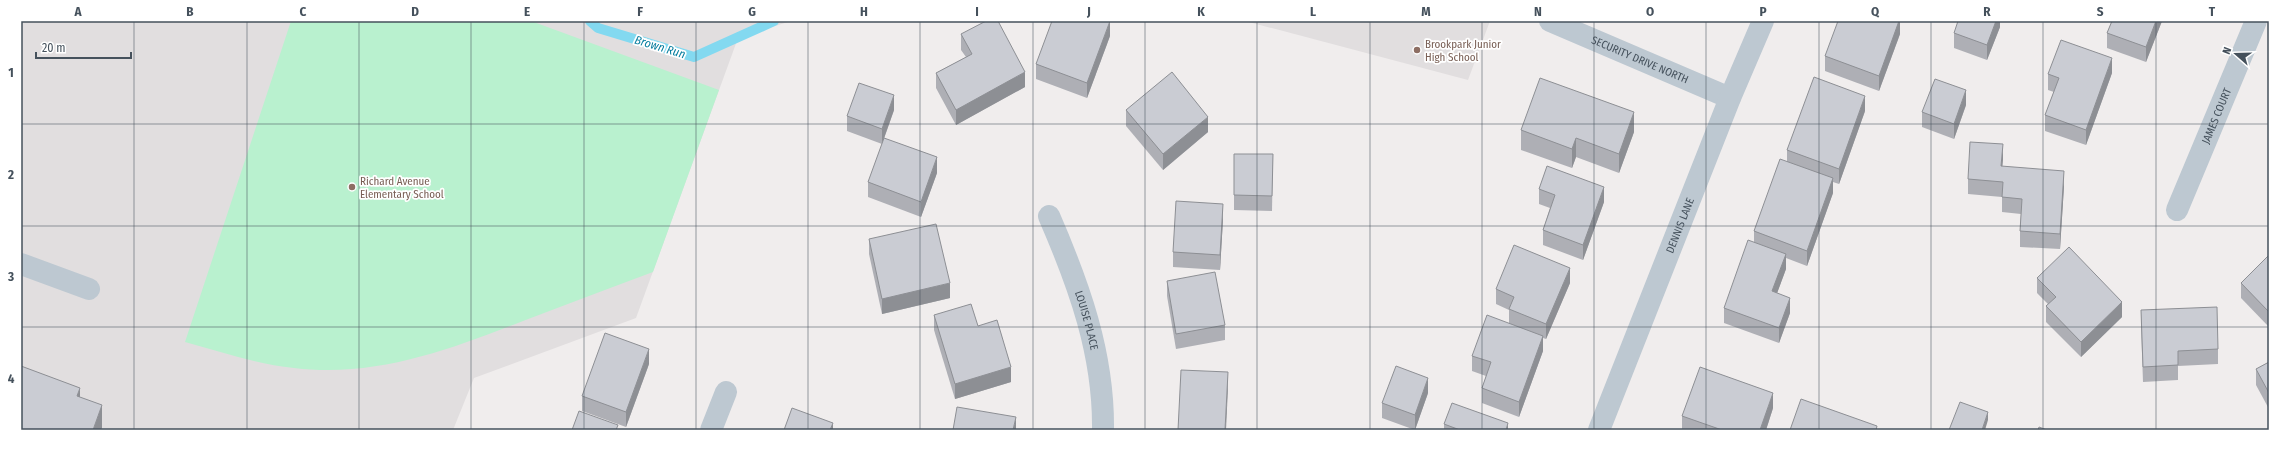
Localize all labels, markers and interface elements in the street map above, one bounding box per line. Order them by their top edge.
text: A [73,4,82,19]
text: B [186,4,194,19]
text: C [300,4,307,19]
text: D [411,4,419,19]
text: E [524,4,530,19]
text: F [637,4,643,19]
text: G [748,4,756,19]
text: H [860,4,868,19]
text: I [975,4,979,19]
text: J [1086,4,1091,19]
text: K [1197,4,1205,19]
text: L [1310,4,1316,19]
text: M [1421,4,1431,19]
text: N [1534,4,1542,19]
text: O [1646,4,1654,19]
text: P [1759,4,1767,19]
text: Q [1871,4,1880,19]
text: R [1983,4,1991,19]
text: S [2097,4,2104,19]
text: T [2209,4,2216,19]
water label: Brown Run [633,33,687,61]
street label: SECURITY DRIVE NORTH [1590,33,1691,86]
scale bar [36,34,131,60]
north arrow [2216,34,2256,74]
place label: Brookpark Junior High School [1425,38,1501,64]
text: 20 m [42,41,66,55]
marker: Brookpark Junior High School [1412,45,1422,55]
text: N [2220,45,2234,56]
text: 1 [8,65,14,80]
street label: JAMES COURT [2199,85,2234,146]
text: 2 [7,167,14,182]
place label: Richard Avenue Elementary School [360,175,444,201]
marker: Richard Avenue Elementary School [347,182,357,192]
street label: DENNIS LANE [1663,196,1697,255]
text: 3 [7,269,14,284]
street label: LOUISE PLACE [1072,289,1101,351]
text: 4 [8,371,15,386]

